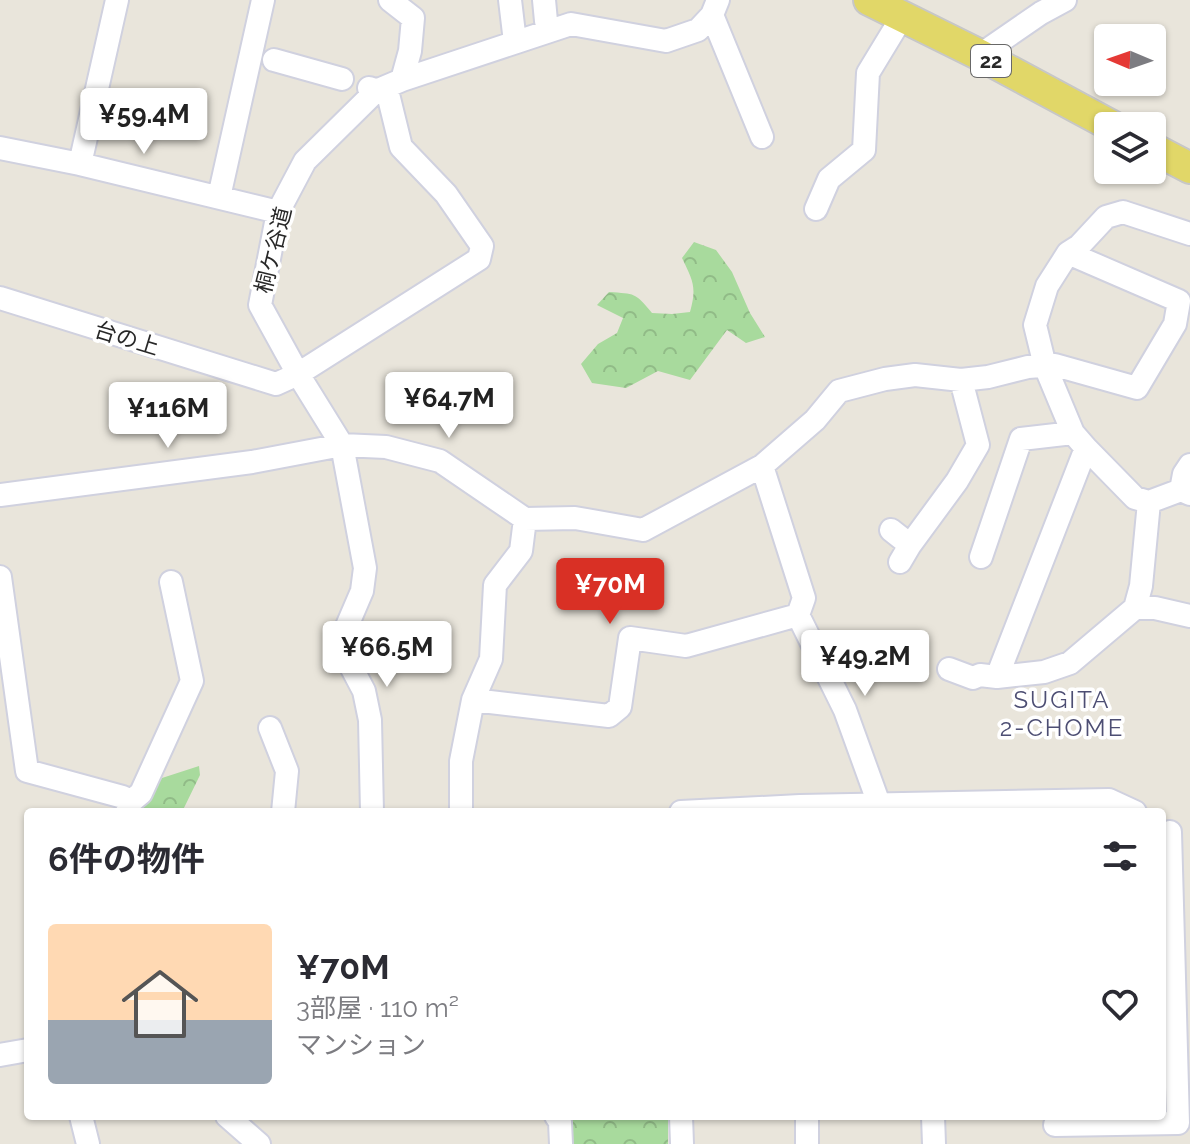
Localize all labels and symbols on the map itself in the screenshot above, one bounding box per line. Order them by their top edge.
north arrow [1094,24,1166,96]
road number: 22 [971,45,1011,77]
pin: ¥59.4M [79,88,209,156]
street label: 桐ケ谷道 [250,204,296,296]
street label: 台の上 [92,316,162,360]
pin: ¥64.7M [384,372,514,440]
pin: ¥116M [112,382,224,450]
pin: ¥70M [563,558,657,626]
pin: ¥66.5M [322,621,452,689]
pin: ¥49.2M [800,630,930,698]
district label: SUGITA 2-CHOME [1000,685,1124,742]

